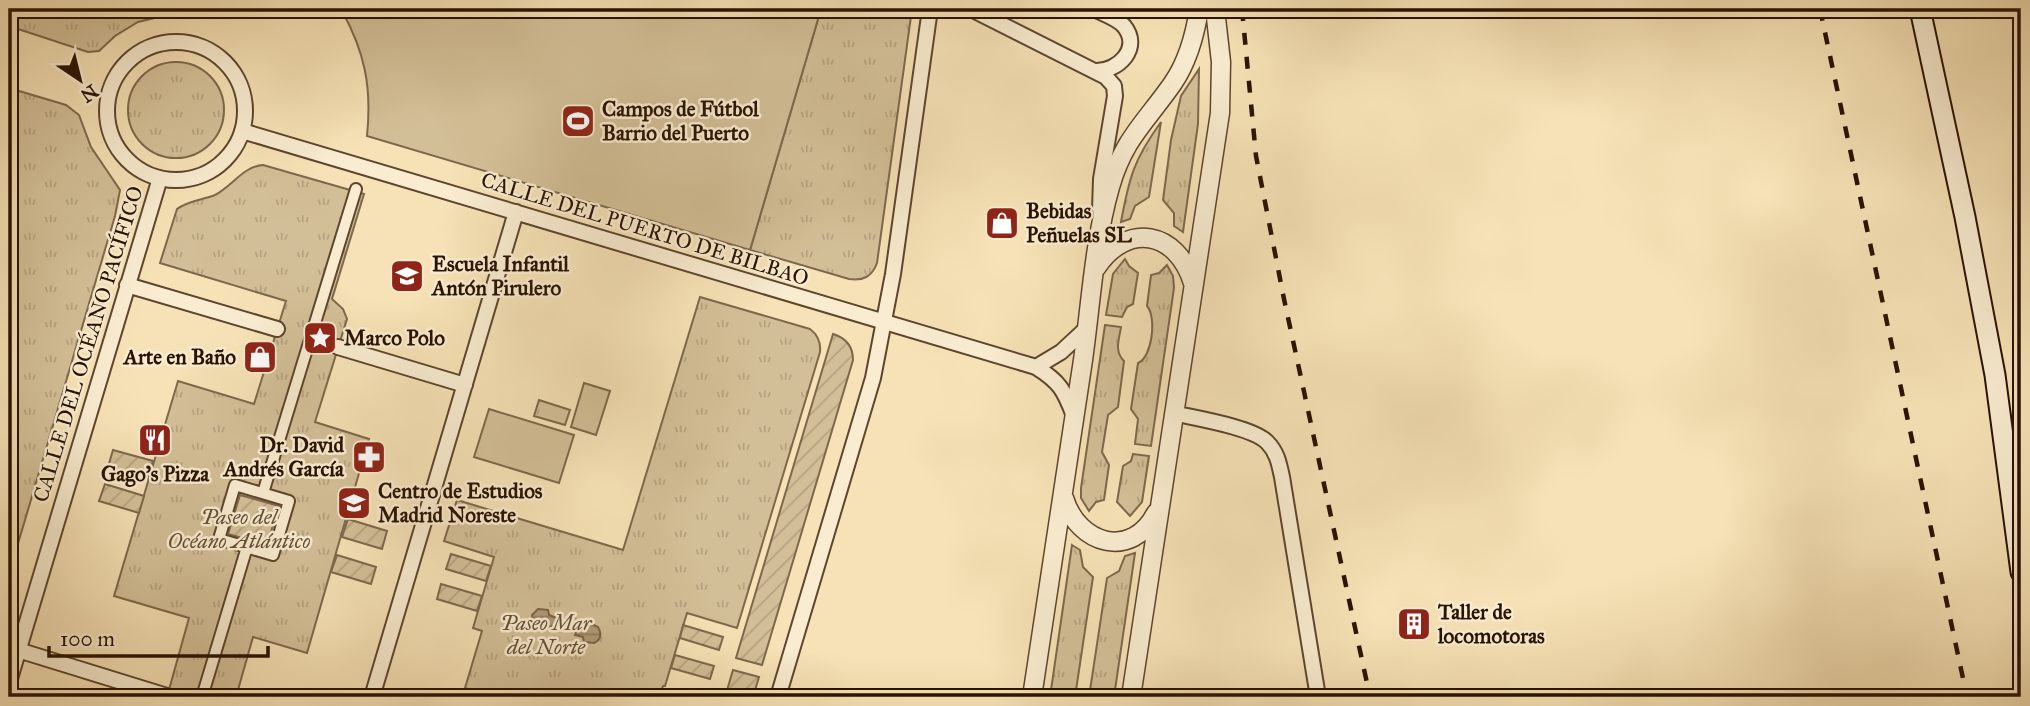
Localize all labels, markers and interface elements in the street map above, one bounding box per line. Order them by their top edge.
north arrow [46,46,116,116]
text: N [76,79,103,108]
place label: Campos de Fútbol Barrio del Puerto [602,96,760,146]
sports icon: Campos de Fútbol Barrio del Puerto [559,102,597,140]
street label: CALLE DEL PUERTO DE BILBAO [478,167,812,291]
street label: CALLE DEL OCÉANO PACÍFICO [26,182,149,505]
place label: Bebidas Peñuelas SL [1026,198,1132,248]
shop icon: Bebidas Peñuelas SL [983,204,1021,242]
place label: Escuela Infantil Antón Pirulero [430,251,570,301]
school or university icon: Escuela Infantil Antón Pirulero [388,257,426,295]
place icon: Marco Polo [301,319,339,357]
place label: Marco Polo [344,325,445,351]
shop icon: Arte en Baño [241,338,279,376]
place label: Arte en Baño [122,344,236,370]
restaurant icon: Gago's Pizza [136,421,174,459]
place label: Dr. David Andrés García [222,432,345,482]
pharmacy icon: Dr. David Andrés García [350,438,388,476]
place label: Gago's Pizza [101,461,210,487]
place label: Centro de Estudios Madrid Noreste [378,478,543,528]
school or university icon: Centro de Estudios Madrid Noreste [335,484,373,522]
park label: Paseo del Océano Atlántico [168,504,310,554]
place label: Taller de locomotoras [1437,599,1545,649]
building icon: Taller de locomotoras [1395,605,1433,643]
park label: Paseo Mar del Norte [500,610,593,660]
scale bar [49,615,268,659]
text: 100 m [60,626,115,652]

